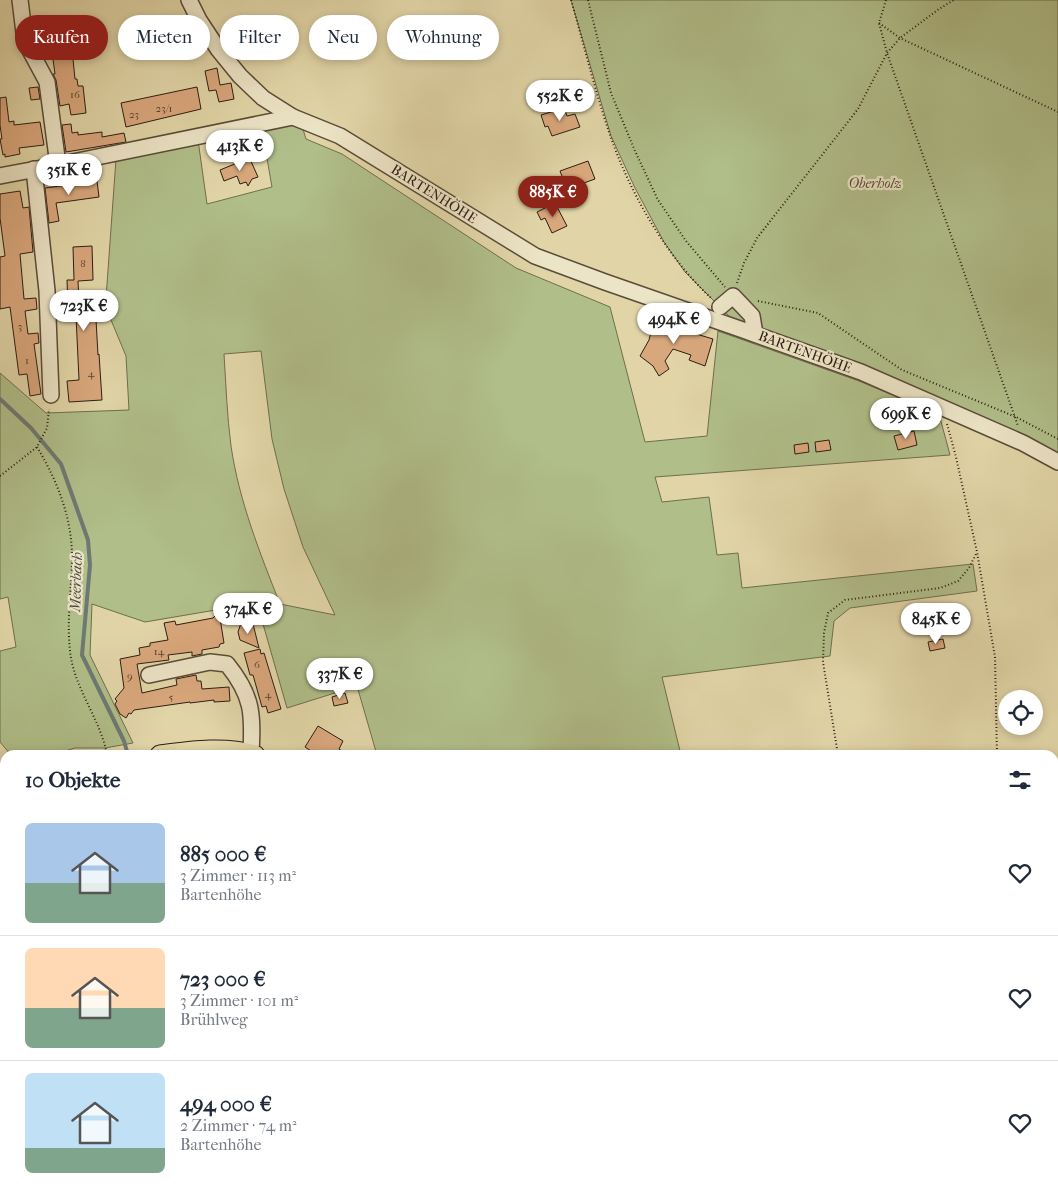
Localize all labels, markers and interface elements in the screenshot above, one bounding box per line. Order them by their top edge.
chip: Kaufen [15,15,108,60]
chip: Mieten [118,15,210,60]
chip: Filter [220,15,299,60]
chip: Neu [309,15,377,60]
chip: Wohnung [387,15,499,60]
pin: 552K € [519,80,601,122]
text: 552K € [537,86,583,105]
house number: 16 [70,88,80,101]
house number: 23/1 [156,102,172,115]
house number: 23 [129,108,139,121]
pin: 413K € [199,130,281,172]
text: 413K € [217,136,263,155]
pin: 351K € [28,154,110,196]
text: 351K € [47,160,91,179]
street label: BARTENHÖHE [388,160,481,227]
park label: Oberholz [848,175,902,192]
pin: 885K € [512,176,594,218]
text: 885K € [529,182,577,201]
house number: 8 [80,257,86,270]
pin: 723K € [43,290,125,332]
text: 723K € [60,296,108,315]
pin: 494K € [633,302,715,345]
text: 494K € [648,309,700,328]
house number: 3 [18,320,22,333]
street label: BARTENHÖHE [756,326,855,377]
house number: 1 [25,354,29,367]
house number: 4 [88,367,95,380]
pin: 699K € [865,398,947,440]
text: 699K € [881,404,931,423]
water label: Meerbach [66,551,86,613]
pin: 374K € [207,592,289,635]
text: 374K € [224,599,272,618]
pin: 845K € [895,602,977,645]
text: 845K € [912,609,960,628]
house number: 14 [154,645,165,658]
house number: 6 [254,658,260,671]
pin: 337K € [299,658,381,700]
text: 337K € [317,664,363,683]
house number: 9 [127,670,133,683]
house number: 4 [265,688,272,701]
map controls [998,690,1043,735]
button: locate [998,690,1043,735]
house number: 5 [169,691,174,704]
icon: filters [1006,766,1034,794]
text: 10 Objekte [25,768,120,792]
text: 885 000 € [180,842,266,866]
icon: home [65,843,125,903]
icon: heart [1006,859,1034,887]
text: 3 Zimmer · 113 m² [180,866,296,885]
text: Bartenhöhe [180,885,261,904]
text: 723 000 € [180,967,266,991]
icon: home [65,968,125,1028]
icon: heart [1006,984,1034,1012]
text: 3 Zimmer · 101 m² [180,991,298,1010]
text: Brühlweg [180,1010,248,1029]
text: 494 000 € [180,1092,272,1116]
icon: home [65,1093,125,1153]
icon: heart [1006,1109,1034,1137]
text: 2 Zimmer · 74 m² [180,1116,297,1135]
text: Bartenhöhe [180,1135,261,1154]

